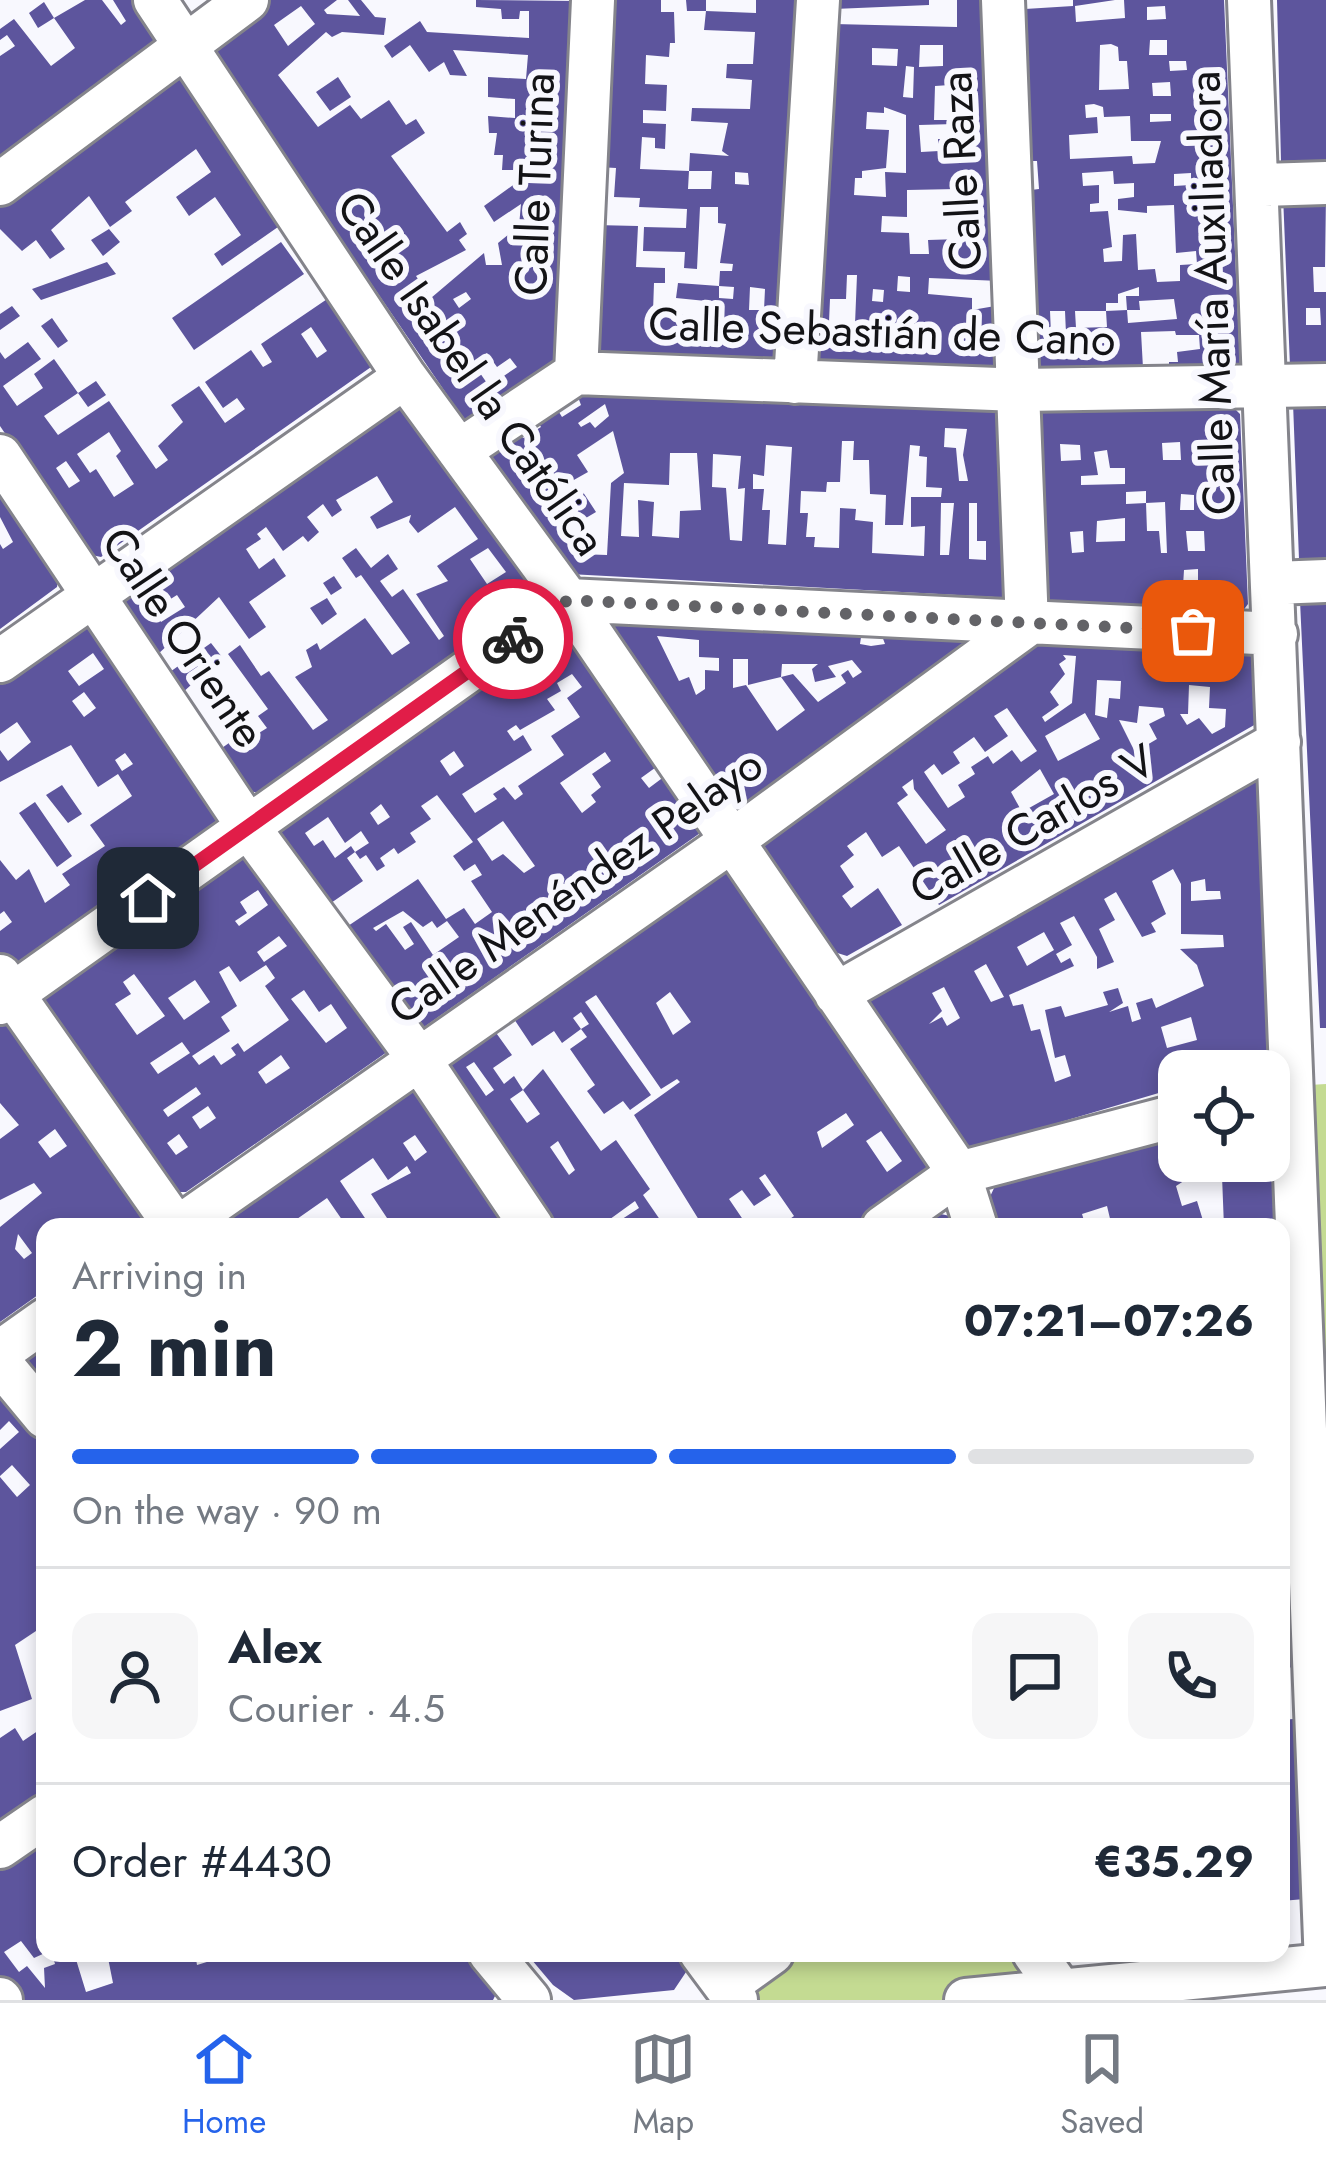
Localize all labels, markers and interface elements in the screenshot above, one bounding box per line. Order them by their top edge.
street label: Calle Raza [923,70,998,272]
street label: Calle María Auxiliadora [1171,70,1252,516]
street label: Calle Turina [498,71,571,297]
street label: Calle Isabel la Católica [321,178,622,569]
street label: Calle Sebastián de Cano [647,291,1117,372]
street label: Calle Oriente [86,514,281,760]
courier [453,579,573,699]
pin [1142,580,1244,682]
icon: bag [1160,598,1226,664]
icon: bike [480,606,546,672]
street label: Calle Carlos V [897,728,1167,921]
street label: Calle Menéndez Pelayo [375,732,776,1040]
pin [97,847,199,949]
icon: home [115,865,181,931]
map controls [1158,1050,1290,1182]
button: locate [1158,1050,1290,1182]
text: Arriving in [72,1247,247,1304]
text: 07:21–07:26 [964,1288,1254,1353]
text: 2 min [72,1293,277,1405]
text: On the way · 90 m [72,1482,382,1539]
button: person [72,1613,198,1739]
button: chat [972,1613,1098,1739]
button: phone [1128,1613,1254,1739]
text: Alex [228,1615,322,1680]
text: Courier · 4.5 [228,1680,445,1737]
text: Order #4430 [72,1829,332,1894]
text: €35.29 [1093,1829,1254,1894]
tab: Home [182,2026,266,2145]
tab: Map [630,2026,696,2145]
tab: Saved [1060,2026,1144,2145]

